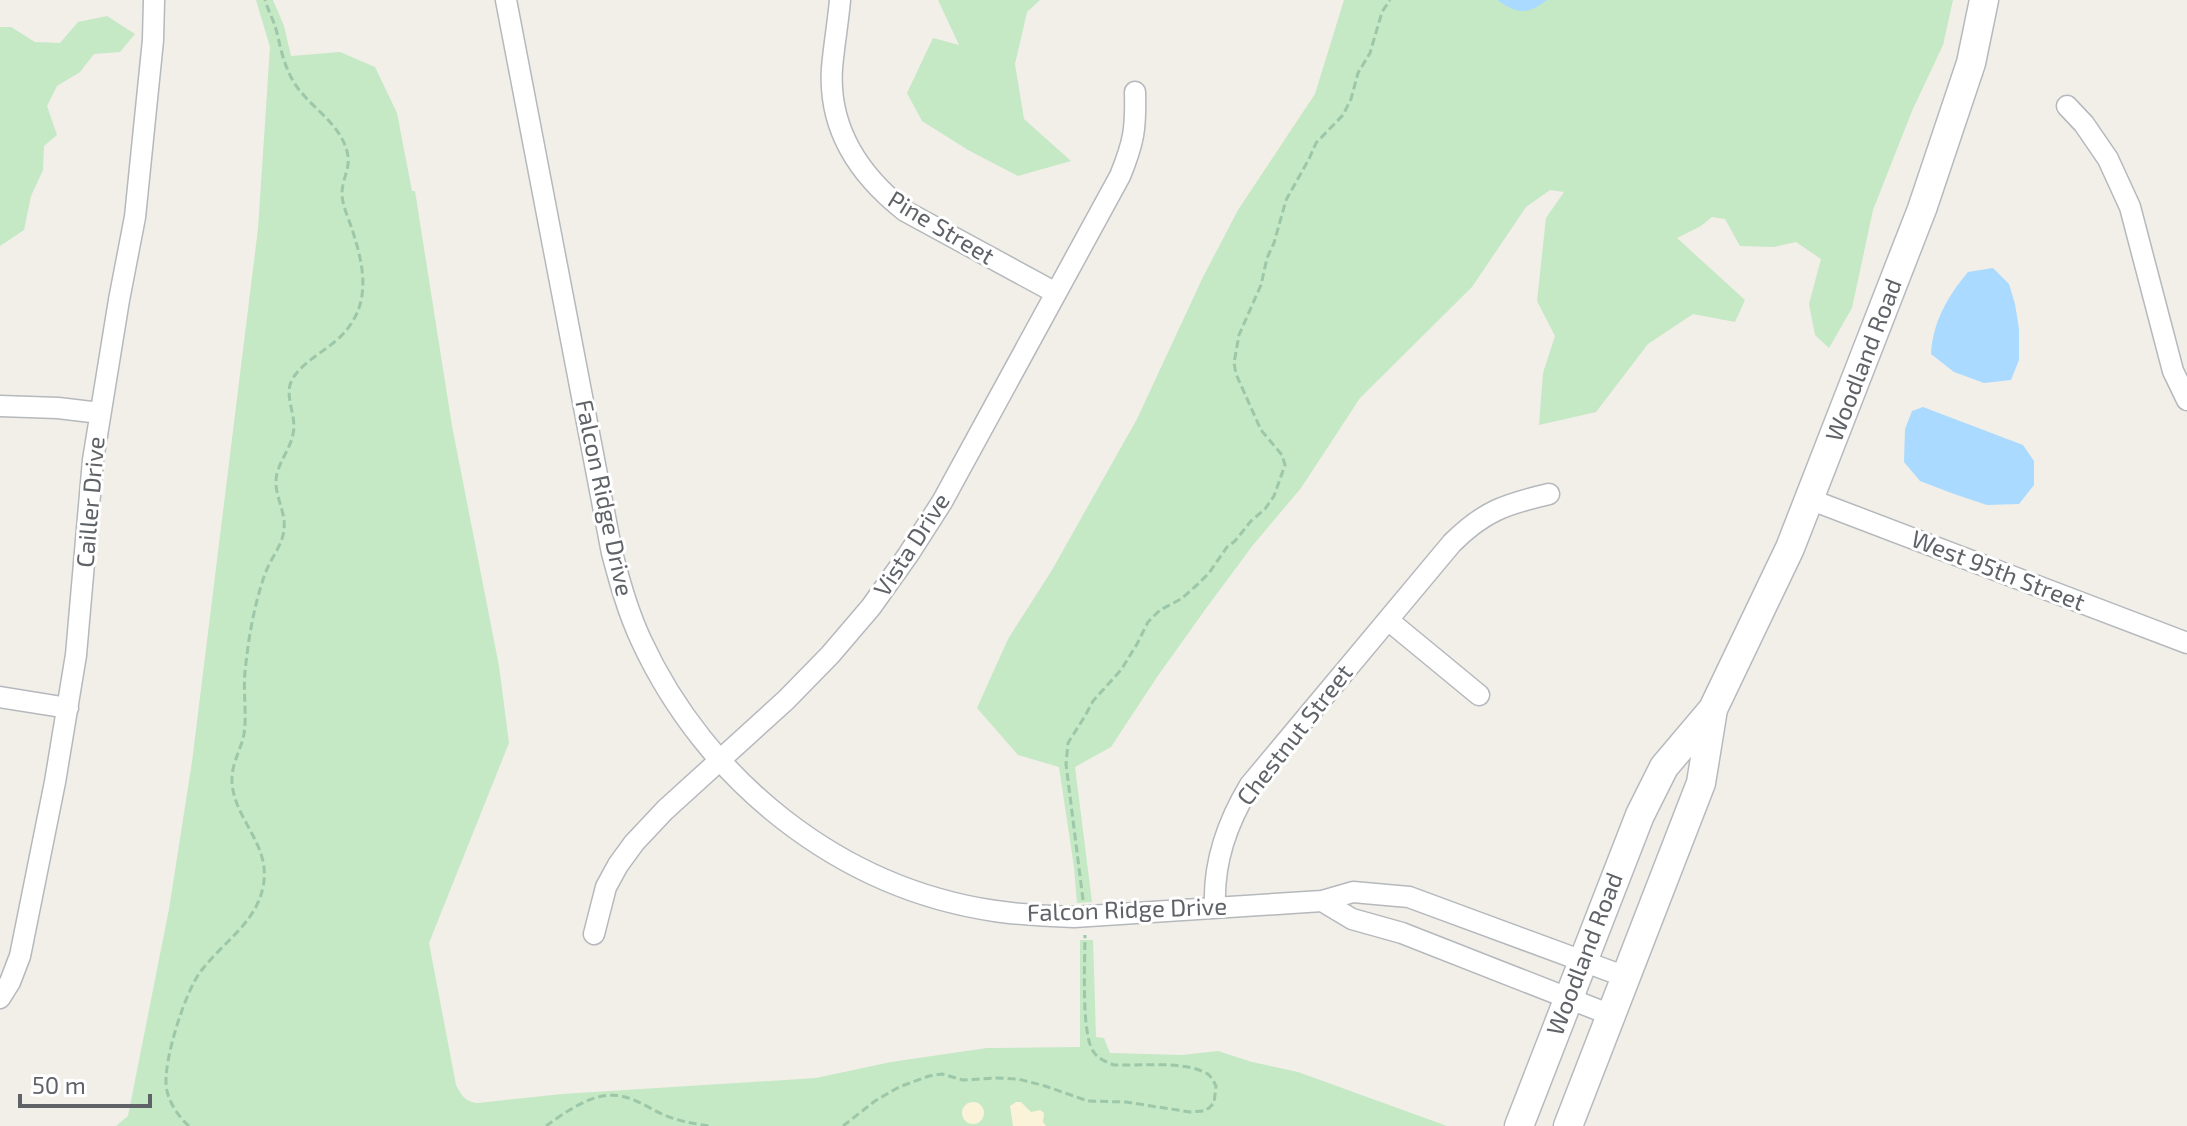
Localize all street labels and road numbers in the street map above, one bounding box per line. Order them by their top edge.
street label: Pine Street [883,184,1000,270]
street label: Woodland Road [1818,274,1907,445]
street label: Falcon Ridge Drive [570,397,640,599]
street label: Cailler Drive [69,435,110,569]
street label: Vista Drive [867,487,955,601]
street label: West 95th Street [1908,523,2089,616]
street label: Chestnut Street [1230,658,1358,810]
street label: Woodland Road [1539,868,1628,1039]
street label: Falcon Ridge Drive [1026,891,1228,926]

